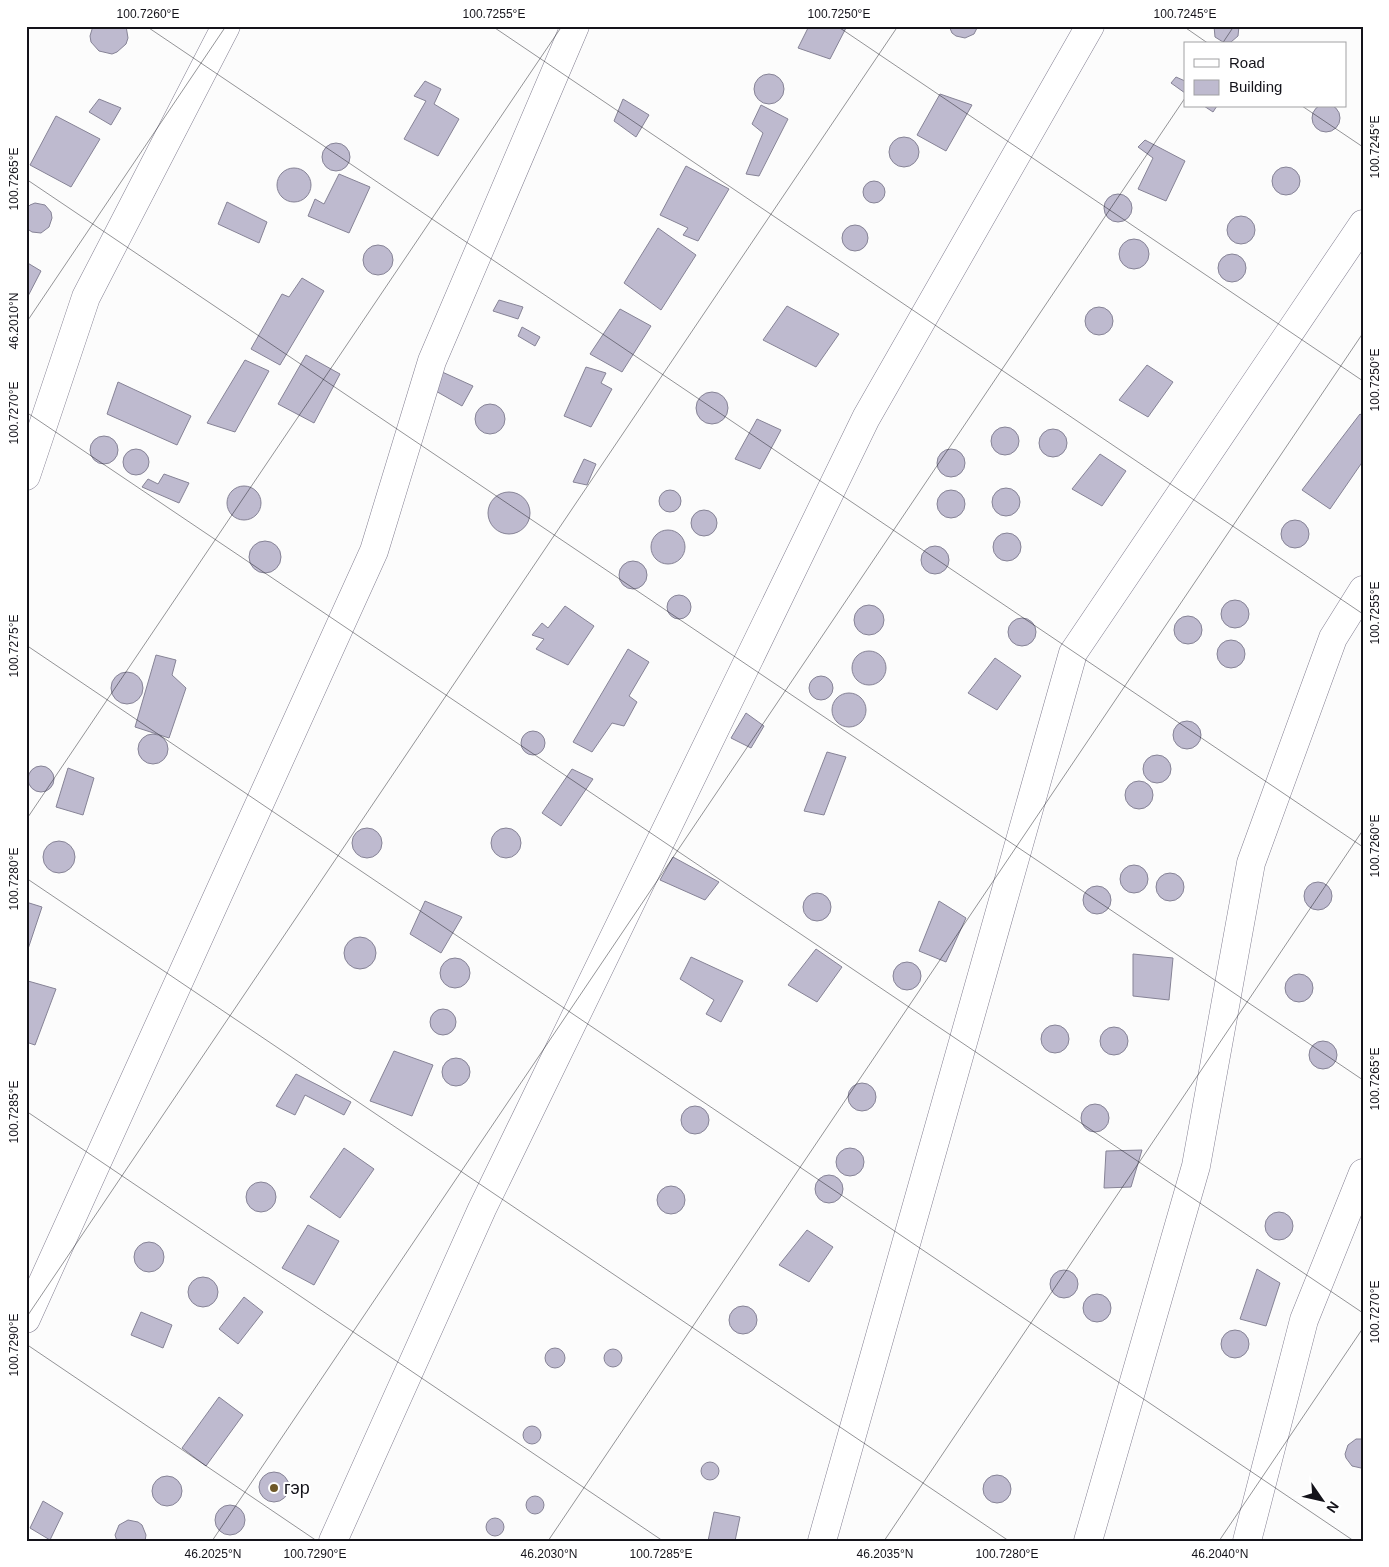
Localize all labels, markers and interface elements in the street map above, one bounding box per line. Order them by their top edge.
text: 100.7260°E [117,7,179,21]
text: 100.7255°E [463,7,525,21]
text: 100.7250°E [808,7,870,21]
text: 100.7245°E [1154,7,1216,21]
legend [1184,42,1346,108]
text: Road [1229,54,1265,71]
text: Building [1229,78,1282,95]
text: 100.7245°E [1368,116,1382,178]
text: 100.7265°E [7,148,21,210]
text: 46.2010°N [7,293,21,349]
text: 100.7250°E [1368,349,1382,411]
text: 100.7270°E [7,382,21,444]
text: 100.7255°E [1368,582,1382,644]
text: 100.7275°E [7,615,21,677]
text: 100.7260°E [1368,815,1382,877]
text: 100.7280°E [7,848,21,910]
text: 100.7265°E [1368,1048,1382,1110]
text: 100.7285°E [7,1081,21,1143]
text: 100.7270°E [1368,1281,1382,1343]
text: 100.7290°E [7,1314,21,1376]
north arrow [1296,1474,1346,1524]
place label: гэр [284,1478,310,1498]
marker: гэр [268,1482,280,1494]
text: N [1323,1499,1342,1516]
text: 46.2025°N [185,1547,241,1561]
text: 100.7290°E [284,1547,346,1561]
text: 46.2030°N [521,1547,577,1561]
text: 100.7285°E [630,1547,692,1561]
text: 46.2035°N [857,1547,913,1561]
text: 100.7280°E [976,1547,1038,1561]
text: 46.2040°N [1192,1547,1248,1561]

